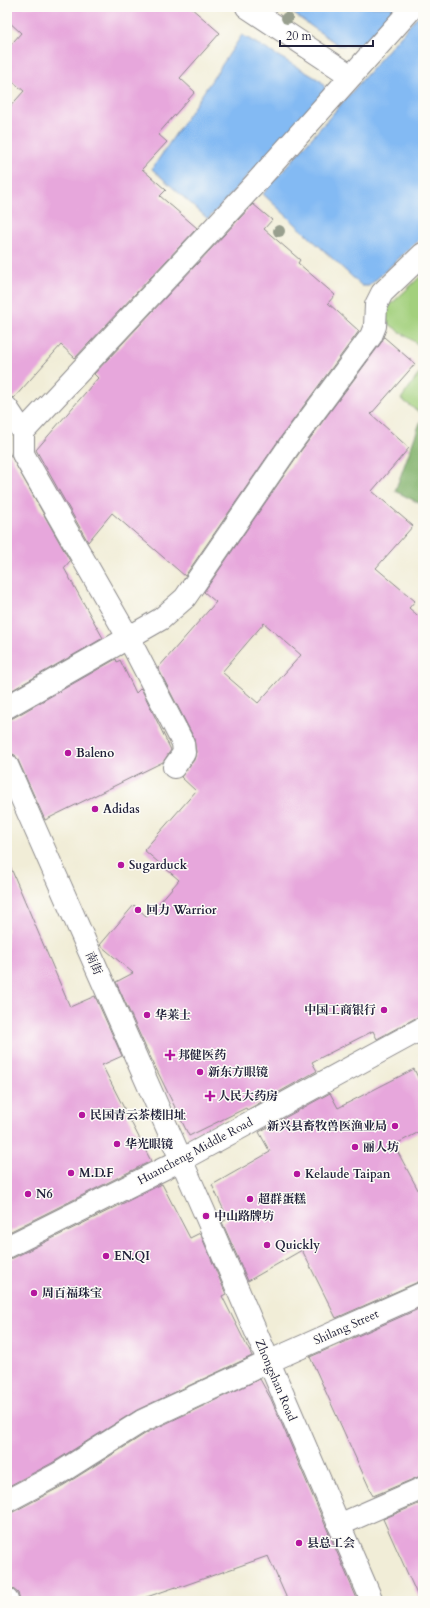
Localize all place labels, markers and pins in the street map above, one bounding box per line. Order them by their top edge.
place label: Baleno [76,745,114,761]
marker: Baleno [63,748,73,758]
place label: Adidas [103,801,140,817]
marker: Adidas [90,804,100,814]
place label: Sugarduck [129,857,188,873]
marker: Sugarduck [116,860,126,870]
place label: 回力 Warrior [146,902,217,918]
marker: 回力 Warrior [133,905,143,915]
place label: 中国工商银行 [304,1002,376,1018]
marker: 中国工商银行 [379,1005,389,1015]
place label: 华莱士 [155,1007,191,1023]
marker: 华莱士 [142,1010,152,1020]
place label: 邦健医药 [178,1047,226,1063]
marker: 邦健医药 [165,1050,175,1060]
place label: 新东方眼镜 [208,1064,268,1080]
marker: 新东方眼镜 [195,1067,205,1077]
place label: 人民大药房 [218,1088,278,1104]
marker: 人民大药房 [205,1091,215,1101]
place label: 民国青云茶楼旧址 [90,1107,186,1123]
marker: 民国青云茶楼旧址 [77,1110,87,1120]
place label: 新兴县畜牧兽医渔业局 [267,1118,387,1134]
marker: 新兴县畜牧兽医渔业局 [390,1121,400,1131]
place label: 华光眼镜 [125,1136,173,1152]
marker: 华光眼镜 [112,1139,122,1149]
place label: 丽人坊 [363,1139,399,1155]
marker: 丽人坊 [350,1142,360,1152]
place label: M.D.F [79,1165,113,1181]
place label: Kelaude Taipan [305,1166,391,1182]
marker: M.D.F [66,1168,76,1178]
marker: Kelaude Taipan [292,1169,302,1179]
place label: N6 [36,1186,53,1202]
marker: N6 [23,1189,33,1199]
place label: 超群蛋糕 [258,1191,306,1207]
marker: 超群蛋糕 [245,1194,255,1204]
place label: 中山路牌坊 [214,1208,274,1224]
marker: 中山路牌坊 [201,1211,211,1221]
place label: Quickly [275,1237,320,1253]
marker: Quickly [262,1240,272,1250]
place label: EN.QI [114,1248,150,1264]
marker: EN.QI [101,1251,111,1261]
place label: 周百福珠宝 [42,1285,102,1301]
marker: 周百福珠宝 [29,1288,39,1298]
place label: 县总工会 [307,1535,355,1551]
marker: 县总工会 [294,1538,304,1548]

